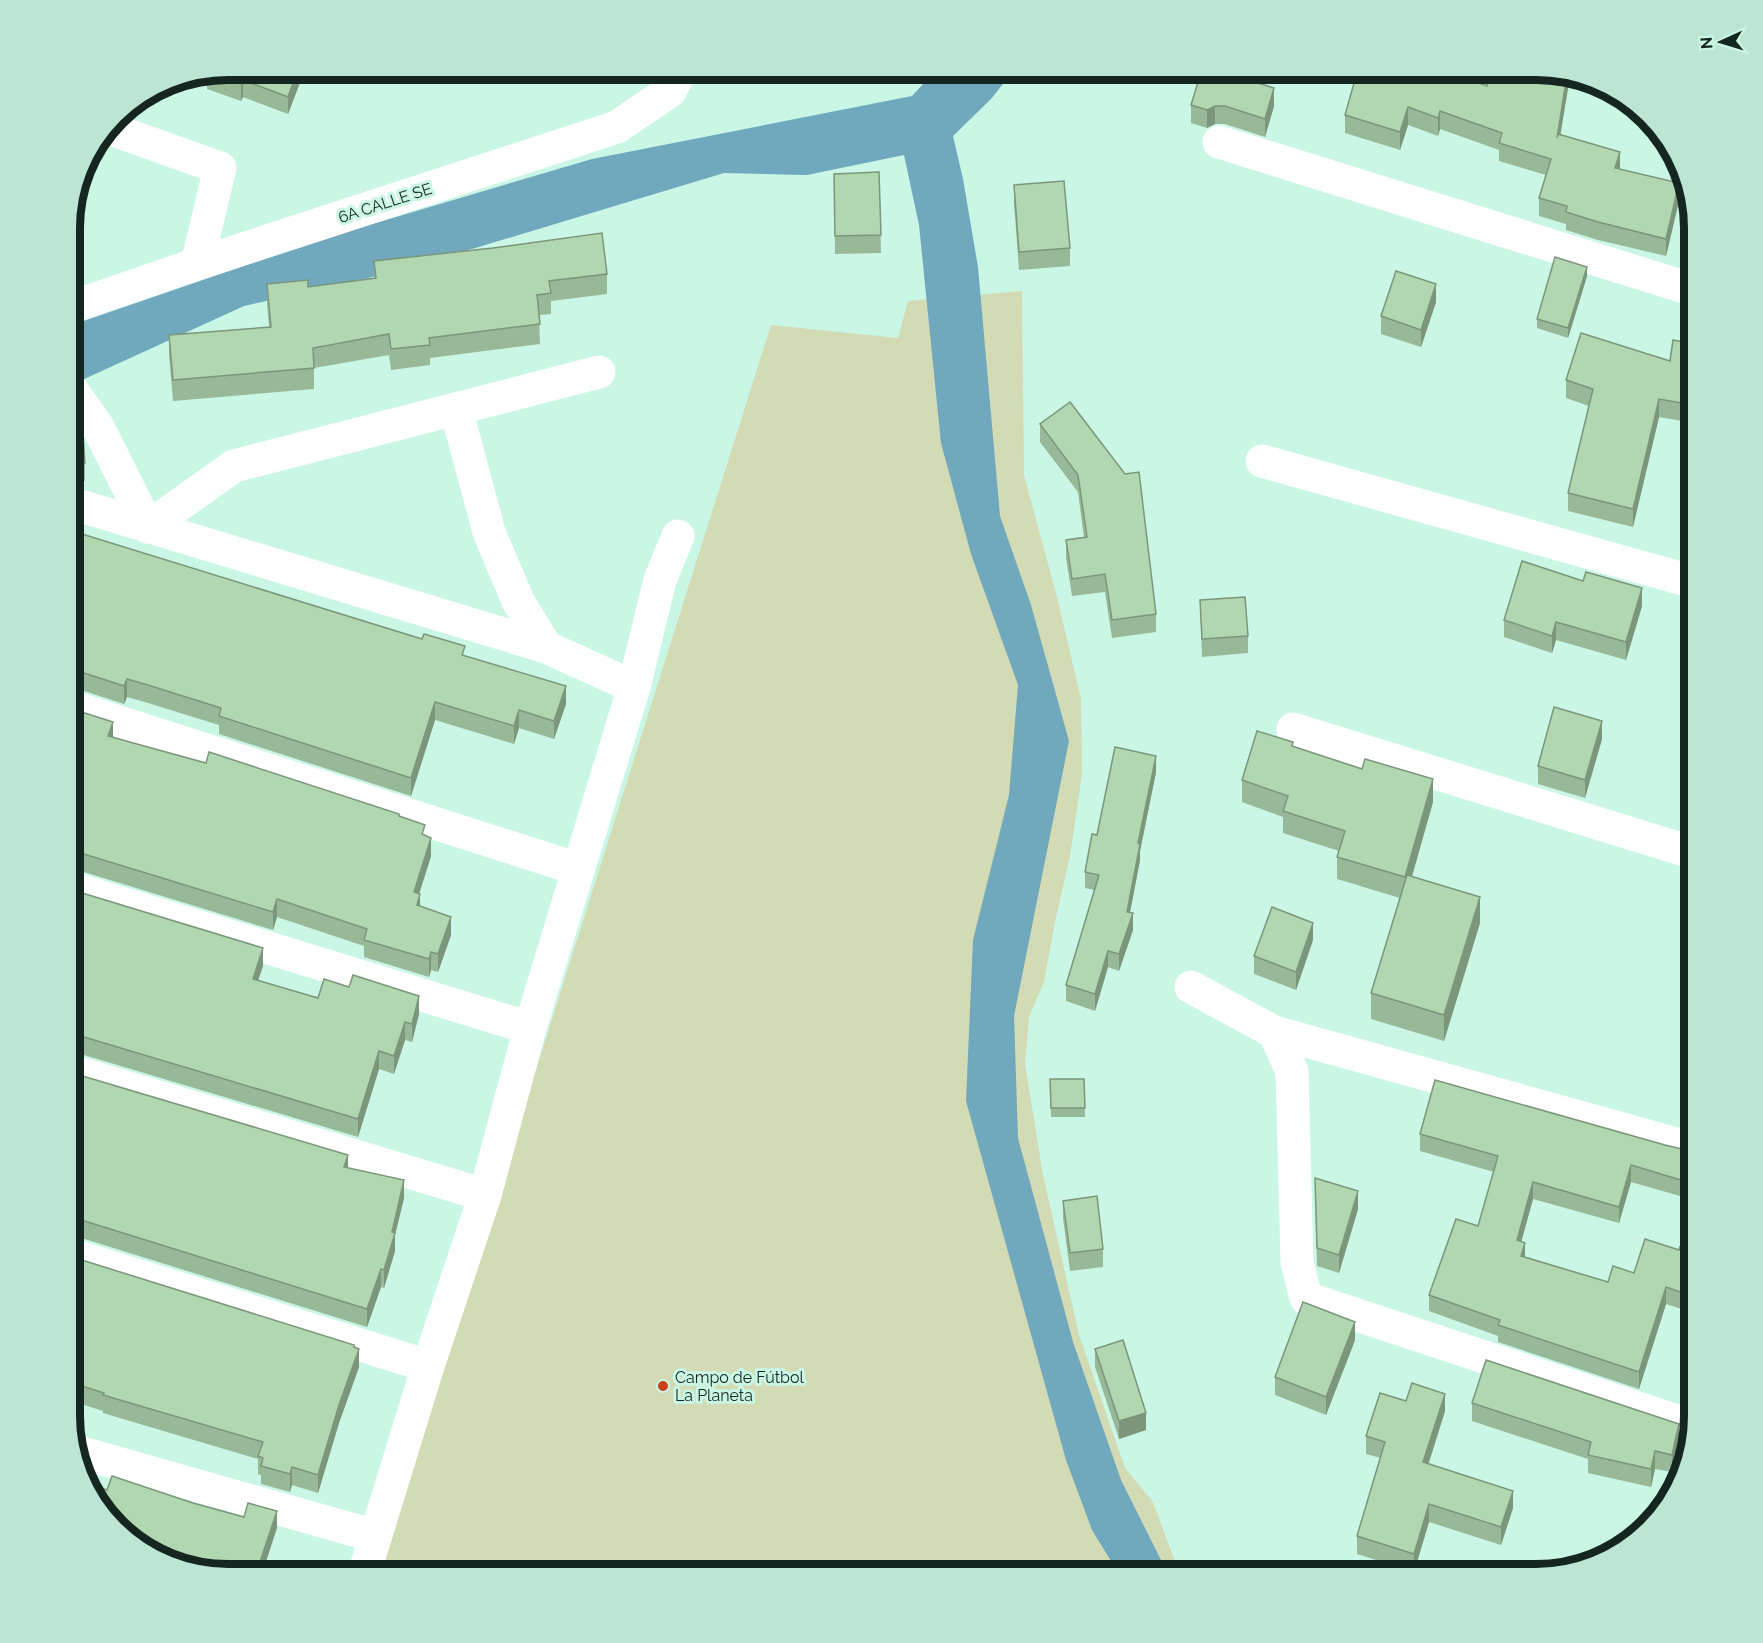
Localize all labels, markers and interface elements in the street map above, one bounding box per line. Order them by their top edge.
north arrow [1691,12,1751,72]
text: N [1697,36,1716,50]
street label: 6A CALLE SE [336,179,434,227]
place label: Campo de Fútbol La Planeta [675,1368,804,1405]
marker: Campo de Fútbol La Planeta [656,1379,670,1393]

